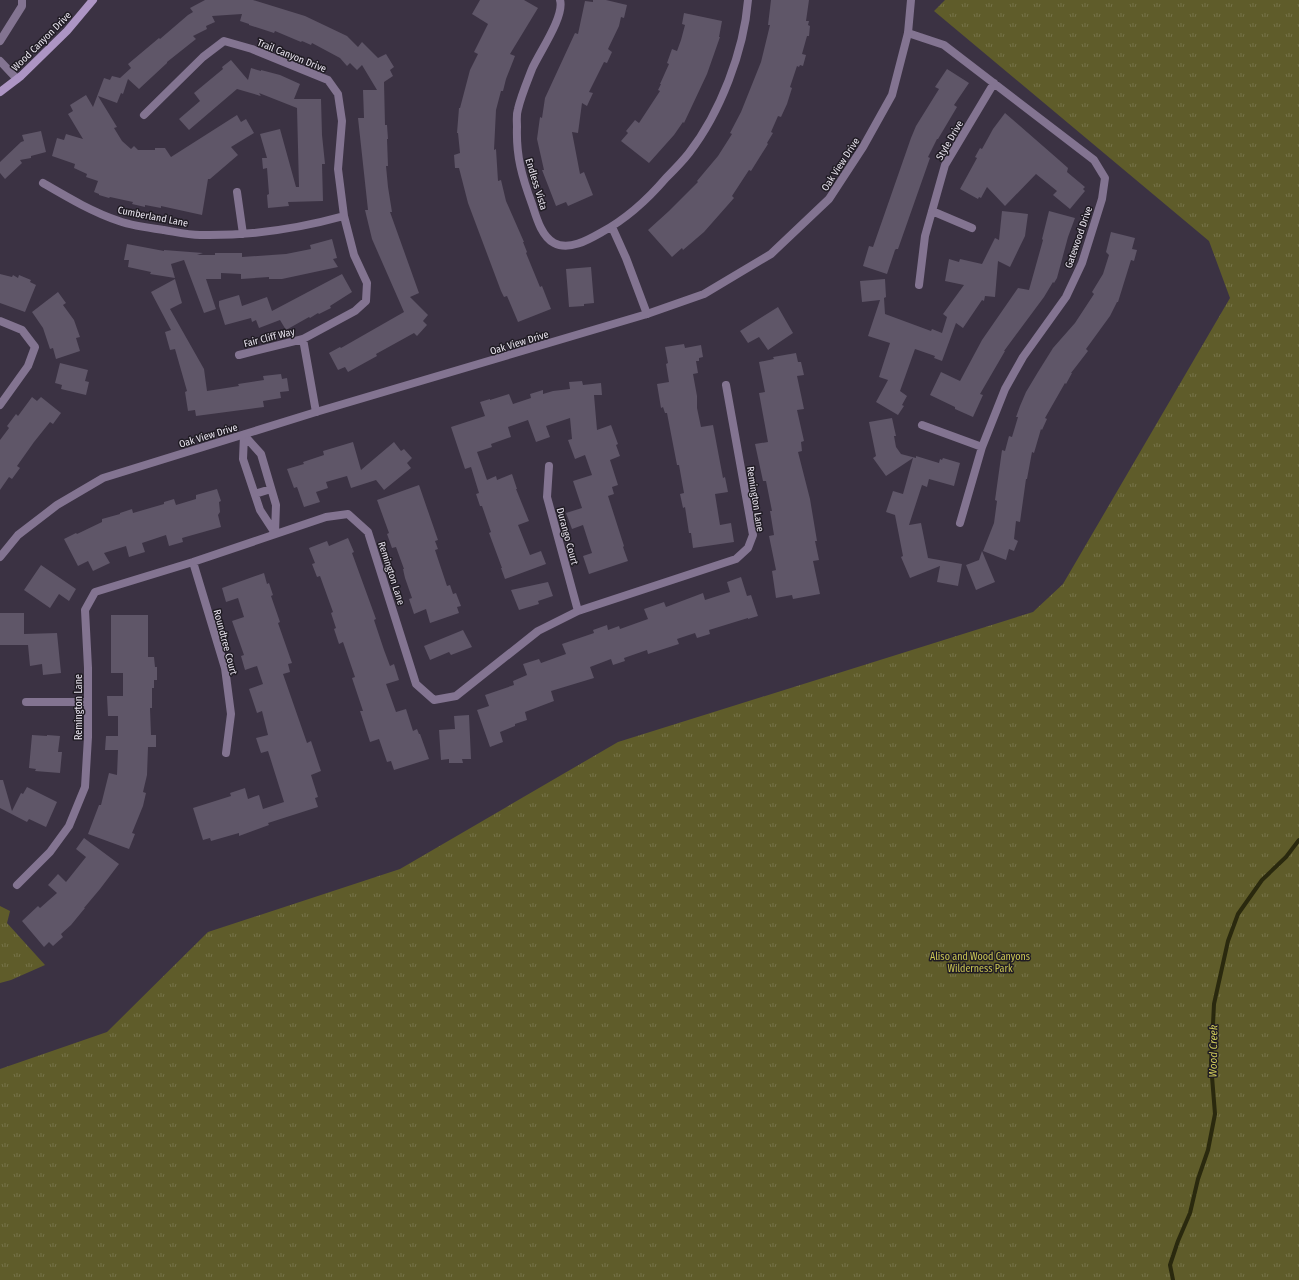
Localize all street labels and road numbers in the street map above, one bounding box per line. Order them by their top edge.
street label: Wood Canyon Drive [9,9,74,74]
street label: Trail Canyon Drive [255,37,328,75]
street label: Style Drive [934,119,966,162]
street label: Oak View Drive [819,136,862,193]
street label: Endless Vista [522,157,550,212]
street label: Cumberland Lane [117,204,189,230]
street label: Gatewood Drive [1063,205,1095,270]
street label: Fair Cliff Way [243,326,296,350]
street label: Oak View Drive [489,328,550,358]
street label: Oak View Drive [178,421,239,451]
street label: Remington Lane [744,466,766,533]
street label: Durango Court [554,506,581,567]
street label: Remington Lane [375,540,407,607]
street label: Roundtree Court [211,608,240,677]
street label: Remington Lane [73,674,85,740]

